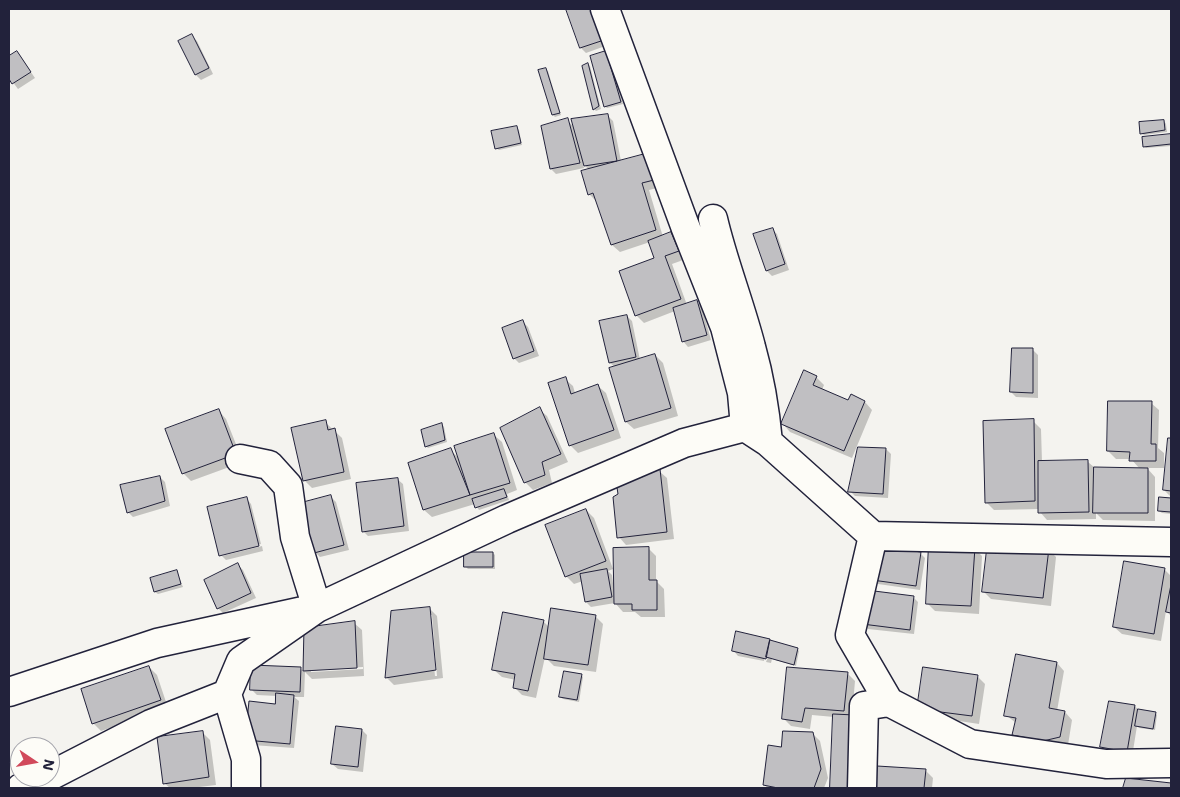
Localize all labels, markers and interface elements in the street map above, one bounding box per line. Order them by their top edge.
north arrow [10,737,60,787]
text: N [39,758,59,772]

